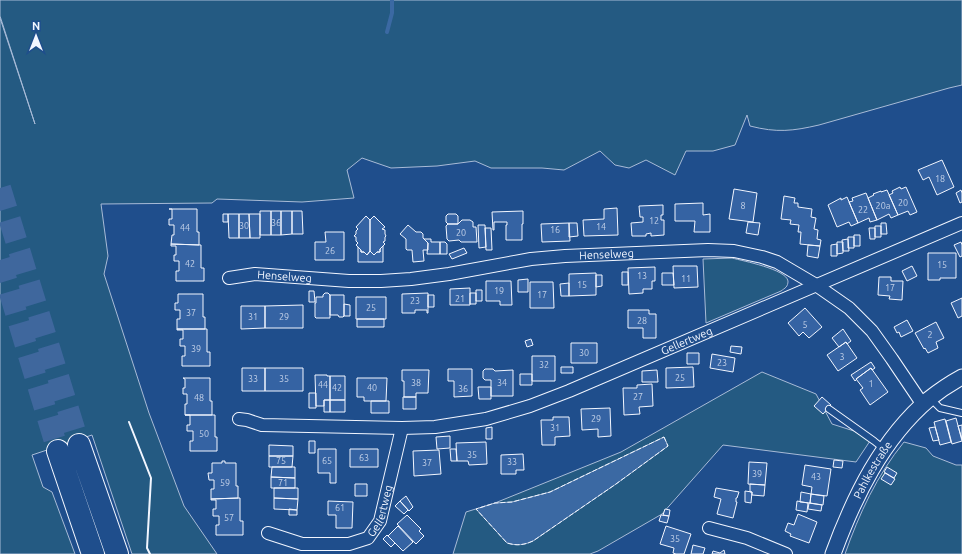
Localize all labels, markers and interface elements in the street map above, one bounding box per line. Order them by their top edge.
north arrow [16,16,56,56]
text: N [32,20,40,32]
house number: 18 [935,174,945,184]
house number: 20 [898,198,908,208]
house number: 8 [740,201,746,211]
house number: 20a [876,201,890,211]
house number: 22 [858,205,868,215]
house number: 12 [649,216,659,226]
house number: 36 [271,218,281,228]
house number: 30 [239,221,249,231]
house number: 14 [596,222,606,232]
house number: 44 [180,223,190,233]
house number: 16 [550,225,560,235]
house number: 20 [456,228,466,238]
house number: 26 [325,246,335,256]
street label: Henselweg [579,247,634,261]
house number: 42 [185,259,195,269]
house number: 15 [937,260,947,270]
street label: Henselweg [257,268,312,284]
house number: 13 [637,271,647,281]
house number: 11 [681,274,691,284]
house number: 15 [577,280,587,290]
house number: 17 [885,283,895,293]
house number: 19 [494,286,504,296]
house number: 17 [537,290,547,300]
house number: 21 [455,294,465,304]
house number: 23 [410,296,420,306]
house number: 25 [366,303,376,313]
house number: 37 [186,308,196,318]
house number: 31 [248,312,258,322]
house number: 29 [279,312,289,322]
house number: 28 [637,316,647,326]
house number: 5 [802,320,808,330]
street label: Gellertweg [659,325,714,357]
house number: 2 [927,330,933,340]
house number: 39 [191,344,201,354]
house number: 30 [579,348,589,358]
house number: 3 [839,352,845,362]
house number: 23 [717,358,727,368]
house number: 32 [539,360,549,370]
house number: 25 [675,373,685,383]
house number: 33 [248,374,258,384]
house number: 35 [279,374,289,384]
house number: 38 [411,378,421,388]
house number: 34 [497,378,507,388]
house number: 1 [868,379,874,389]
house number: 44 [318,380,328,390]
house number: 42 [332,383,342,393]
house number: 40 [367,383,377,393]
house number: 36 [458,384,468,394]
house number: 27 [633,392,643,402]
house number: 48 [194,393,204,403]
house number: 29 [591,414,601,424]
house number: 31 [550,423,560,433]
house number: 50 [199,429,209,439]
street label: Pahlkestraße [851,439,894,501]
house number: 35 [467,450,477,460]
house number: 63 [359,453,369,463]
house number: 75 [276,456,286,466]
house number: 65 [322,456,332,466]
house number: 33 [507,457,517,467]
house number: 37 [422,458,432,468]
house number: 39 [752,469,762,479]
house number: 43 [811,472,821,482]
house number: 59 [220,478,230,488]
house number: 71 [278,478,288,488]
street label: Gellertweg [365,484,394,539]
house number: 61 [335,503,345,513]
house number: 57 [224,513,234,523]
house number: 35 [670,534,680,544]

